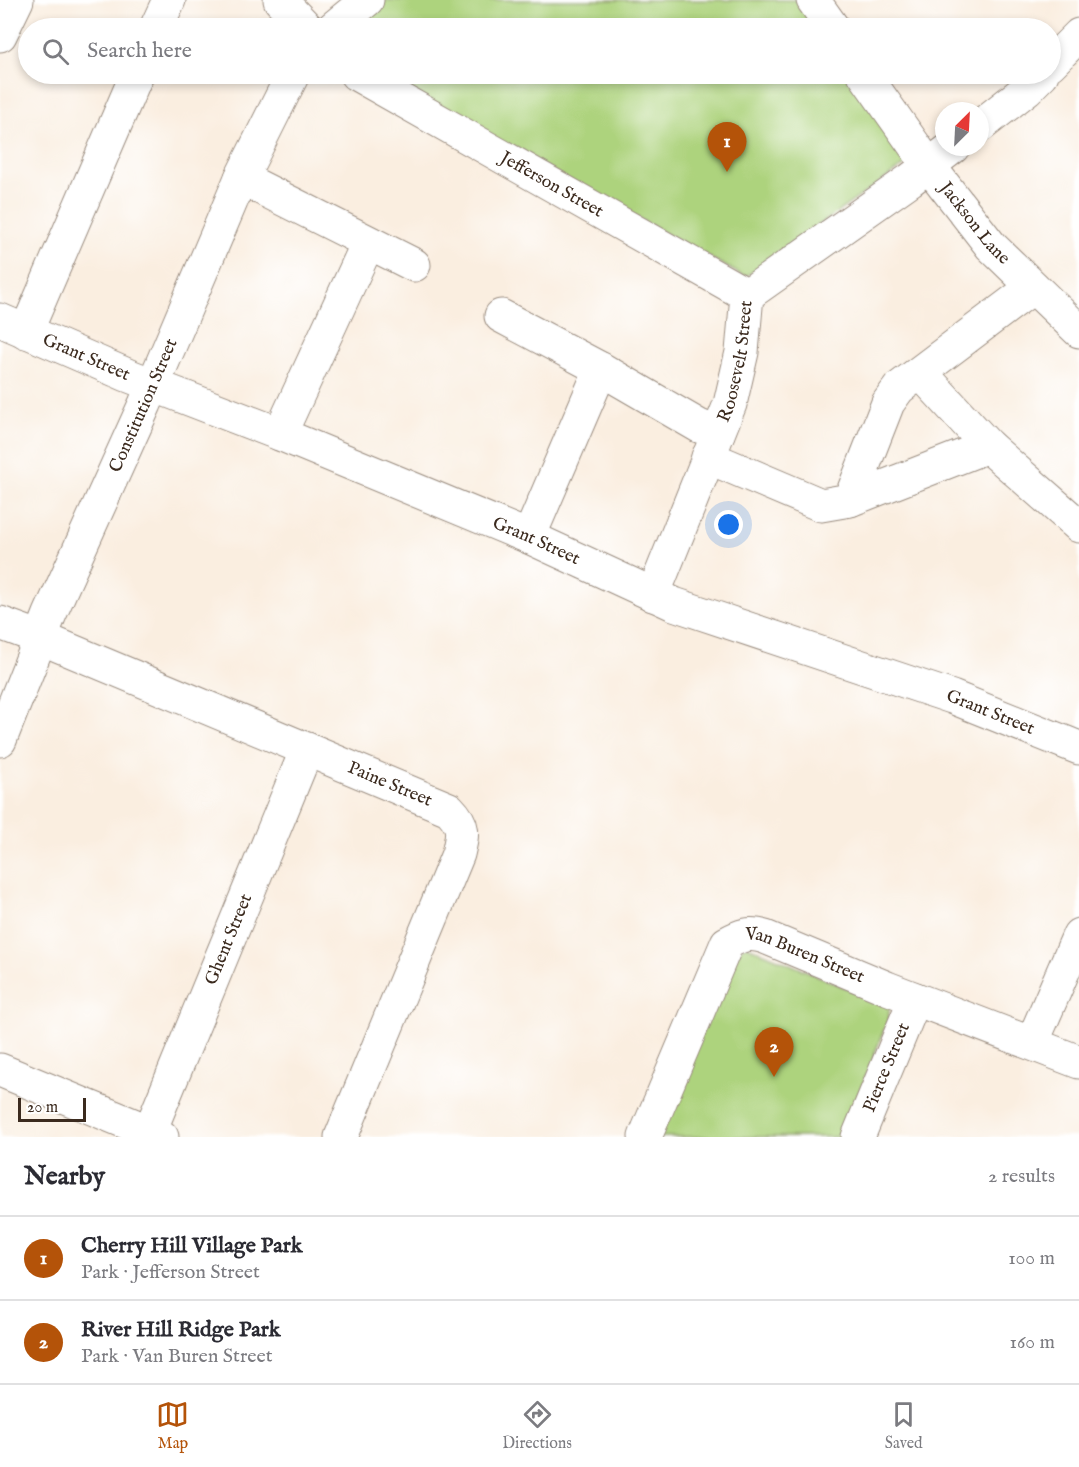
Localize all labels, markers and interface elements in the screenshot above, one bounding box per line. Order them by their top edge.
search box [18,18,1061,84]
icon: search [39,35,72,68]
text: Search here [87,37,192,65]
north arrow [935,102,989,156]
pin: 1 [708,122,746,172]
street label: Jefferson Street [494,145,608,223]
street label: Jackson Lane [933,176,1015,270]
street label: Roosevelt Street [712,300,758,426]
street label: Grant Street [39,328,134,386]
street label: Constitution Street [104,335,183,476]
your location [714,510,743,539]
street label: Grant Street [489,512,583,570]
street label: Grant Street [943,684,1038,740]
street label: Paine Street [344,756,436,812]
street label: Ghent Street [200,891,258,989]
street label: Van Buren Street [744,923,868,989]
street label: Pierce Street [858,1020,915,1116]
pin: 2 [754,1028,794,1077]
scale bar [18,1095,86,1122]
text: 20 m [27,1098,58,1118]
text: Nearby [24,1160,105,1193]
text: 2 results [988,1164,1055,1189]
text: Cherry Hill Village Park [81,1232,302,1260]
text: 1 [40,1246,47,1271]
text: 100 m [1008,1246,1055,1271]
text: Park · Jefferson Street [81,1260,260,1285]
text: River Hill Ridge Park [81,1316,280,1344]
text: 2 [39,1330,48,1355]
text: 160 m [1009,1330,1055,1355]
text: Park · Van Buren Street [81,1344,273,1369]
tab: Map [156,1398,189,1454]
tab: Directions [502,1398,572,1454]
tab: Saved [885,1398,923,1454]

